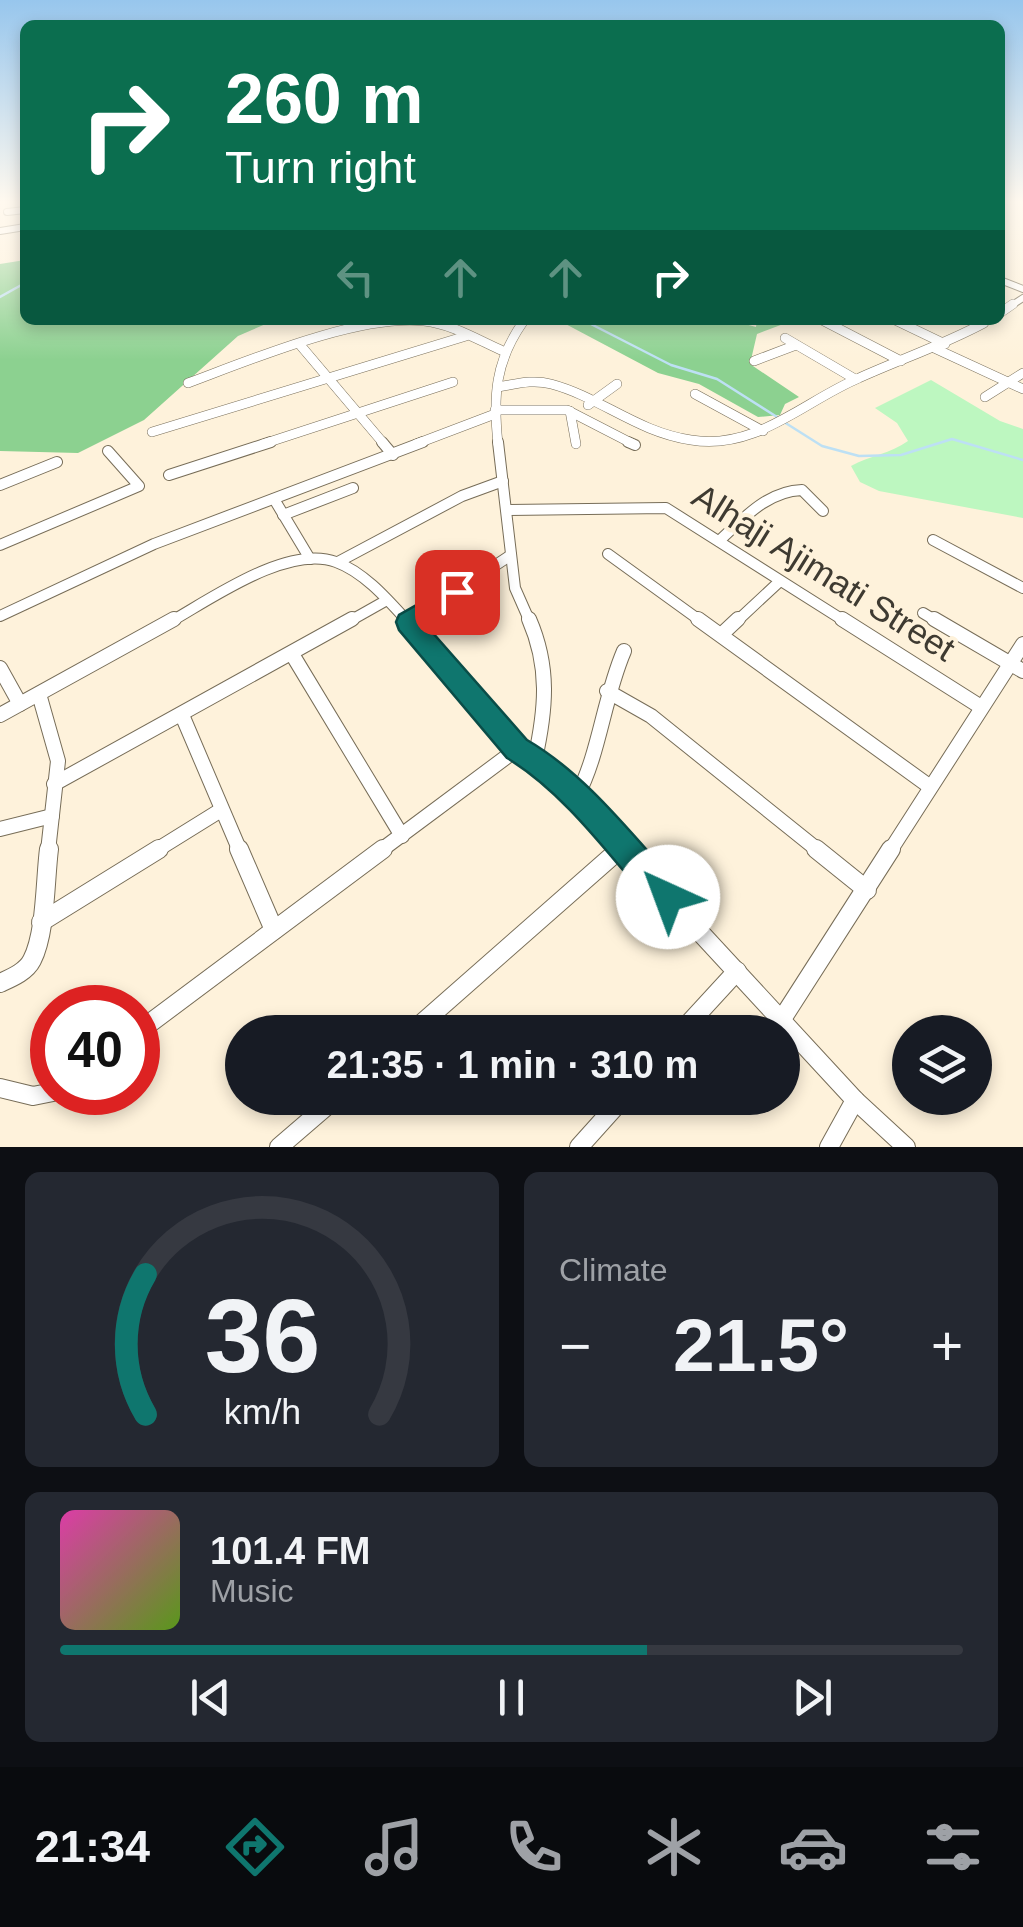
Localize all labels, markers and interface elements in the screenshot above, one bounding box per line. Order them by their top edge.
icon: right [60,60,190,190]
text: 260 m [225,60,423,138]
text: Turn right [225,142,416,193]
icon: left [328,250,383,305]
icon: ahead [433,250,488,305]
icon: ahead [538,250,593,305]
icon: right [643,250,698,305]
street label: Alhaji Ajimati Street [686,476,962,669]
pin [415,550,500,635]
icon: arrive [430,565,485,620]
position arrow [616,845,720,949]
speed limit sign: 40 [30,985,160,1115]
map controls [892,1015,992,1115]
button: layers [892,1015,992,1115]
text: 21:35 · 1 min · 310 m [327,1044,698,1086]
text: Climate [559,1252,667,1288]
text: 36 [204,1278,320,1394]
text: 21.5° [673,1303,849,1387]
text: − [559,1315,591,1377]
text: + [931,1315,963,1377]
text: km/h [223,1392,301,1432]
text: 101.4 FM [210,1530,371,1572]
text: Music [210,1573,294,1609]
icon: previous [183,1670,238,1725]
icon: pause [484,1670,539,1725]
icon: next [785,1670,840,1725]
icon: directions [220,1812,290,1882]
icon: music [359,1812,429,1882]
icon: phone [499,1812,569,1882]
icon: climate [639,1812,709,1882]
icon: car [778,1812,848,1882]
icon: filters [918,1812,988,1882]
text: 21:34 [35,1821,150,1872]

